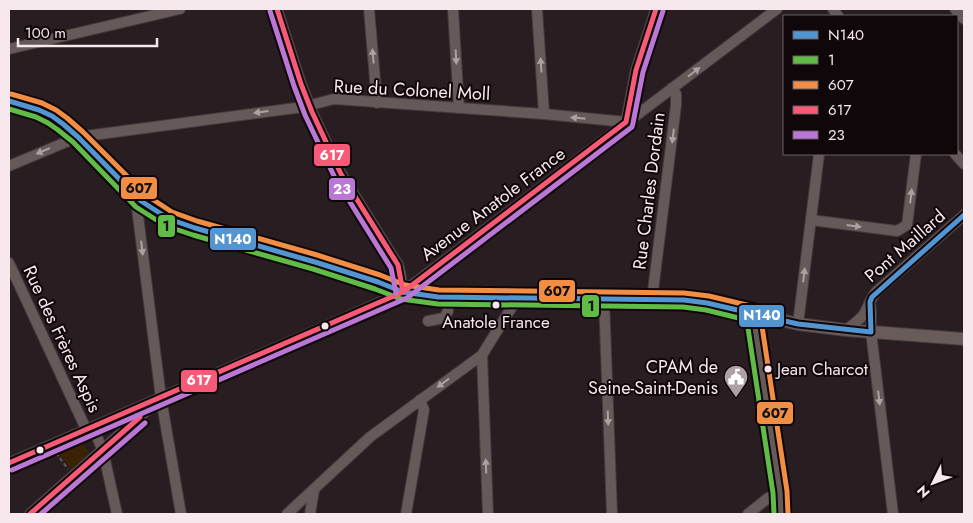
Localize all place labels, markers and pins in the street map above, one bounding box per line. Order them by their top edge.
marker: Anatole France [491,300,501,310]
place label: Anatole France [442,310,550,334]
unlabelled marker [320,321,330,331]
place label: CPAM de Seine-Saint-Denis [588,354,718,401]
place label: Jean Charcot [775,357,868,381]
public building icon: CPAM de Seine-Saint-Denis [723,364,749,398]
marker: Jean Charcot [763,364,773,374]
unlabelled marker [35,445,45,455]

